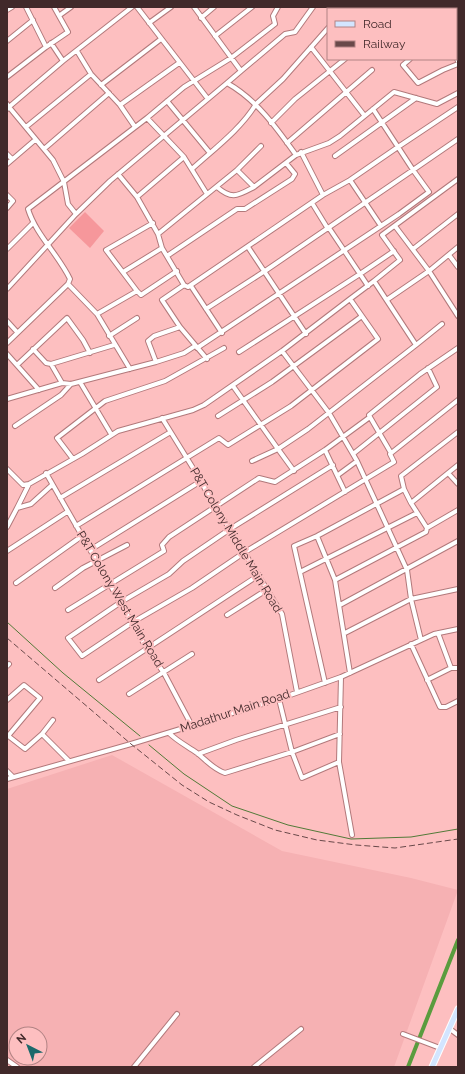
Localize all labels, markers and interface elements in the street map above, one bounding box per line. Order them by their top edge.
legend [327,8,457,60]
text: Road [363,17,392,31]
text: Railway [363,37,406,51]
street label: P&T Colony Middle Main Road [187,465,285,615]
street label: P&T Colony West Main Road [74,528,166,670]
street label: Madathur Main Road [178,687,292,735]
north arrow [8,1026,48,1066]
text: N [14,1031,29,1047]

